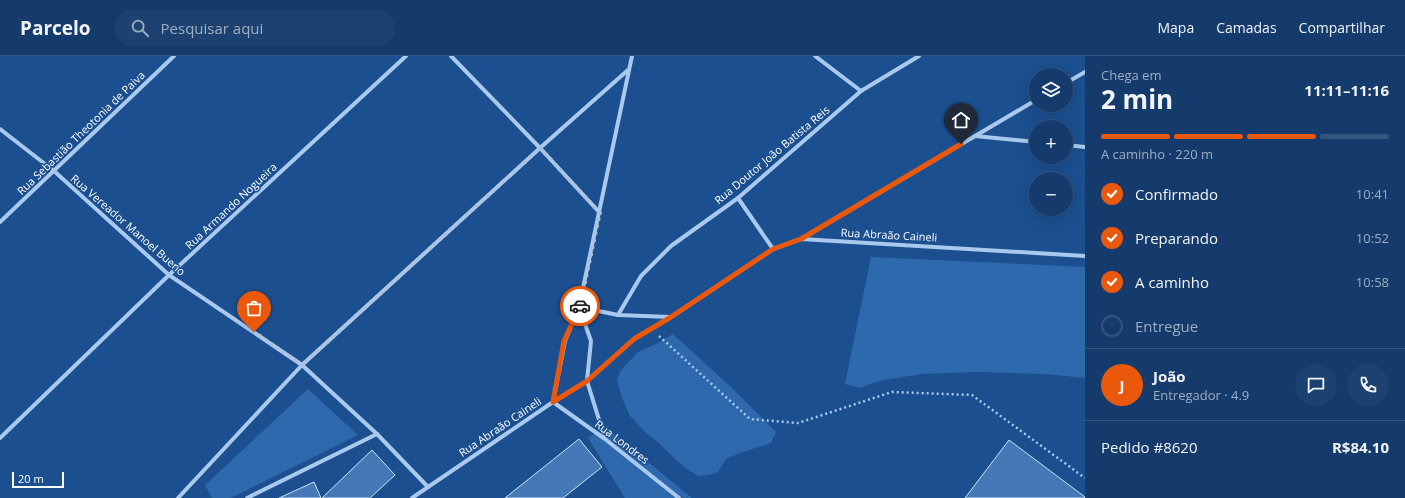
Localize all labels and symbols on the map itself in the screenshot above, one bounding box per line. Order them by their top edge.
street label: Rua Sebastião Theotonia de Paiva [13,67,148,198]
street label: Rua Doutor João Batista Reis [711,102,832,207]
pin [944,103,978,144]
street label: Rua Armando Nogueira [182,159,280,252]
street label: Rua Vereador Manoel Bueno [68,171,189,279]
street label: Rua Abraão Caineli [840,224,938,245]
courier [560,286,600,326]
pin [237,291,271,332]
street label: Rua Abraão Caineli [455,393,544,460]
street label: Rua Londres [592,416,652,467]
scale bar [12,470,64,489]

